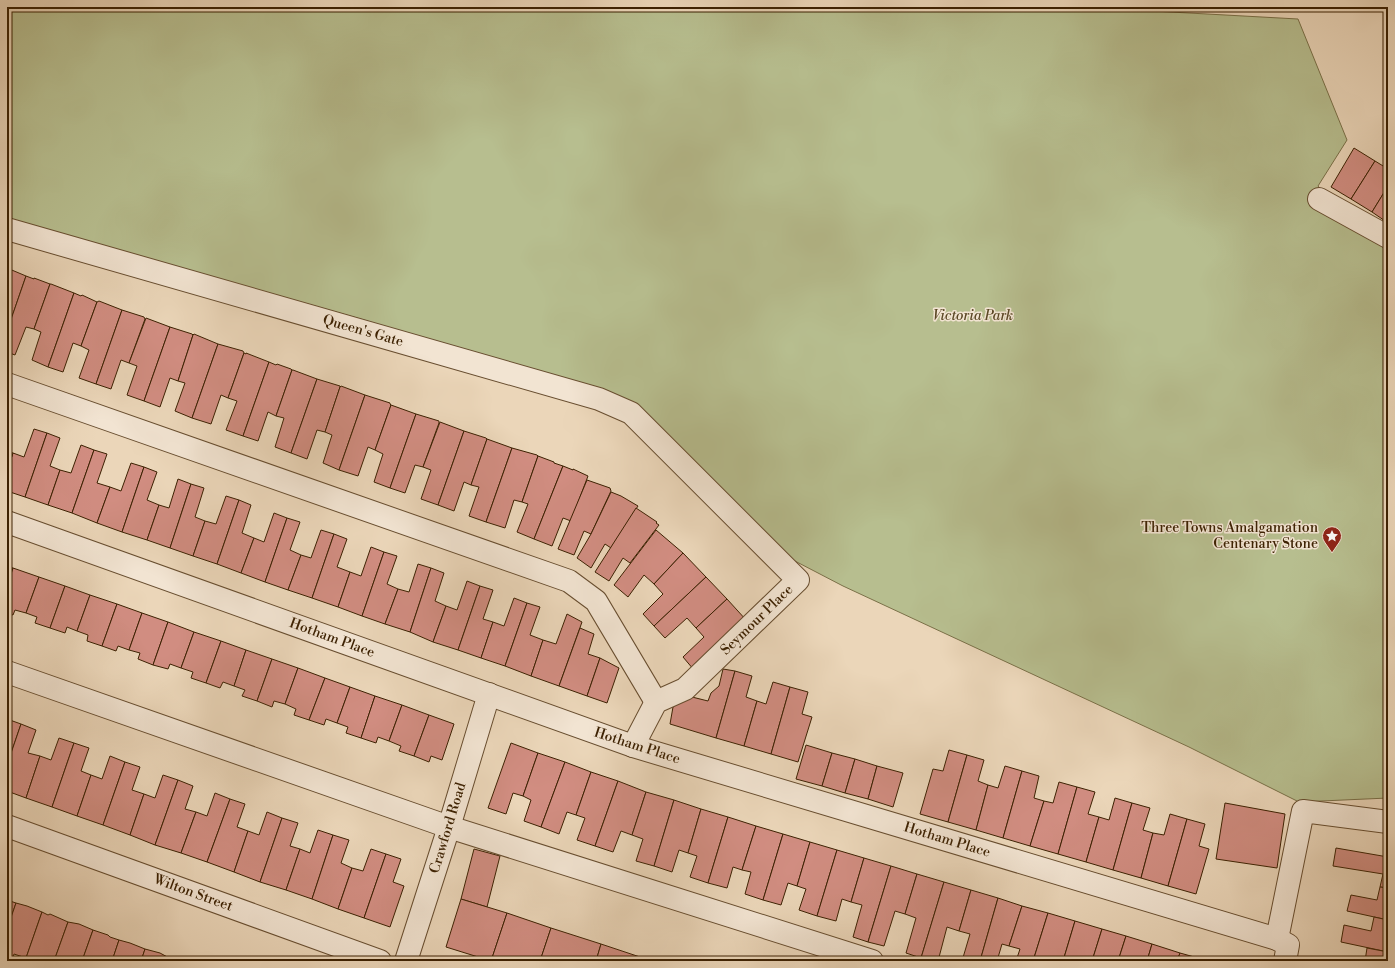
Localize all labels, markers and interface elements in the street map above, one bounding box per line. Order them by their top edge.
park label: Victoria Park [933,307,1013,325]
street label: Queen's Gate [321,311,405,351]
place label: Three Towns Amalgamation Centenary Stone [1141,519,1319,553]
place icon: Three Towns Amalgamation Centenary Stone [1321,525,1343,553]
street label: Seymour Place [717,581,797,659]
street label: Hotham Place [287,614,377,662]
street label: Hotham Place [592,724,682,768]
street label: Crawford Road [426,780,470,876]
street label: Hotham Place [902,818,992,862]
street label: Wilton Street [150,870,235,916]

